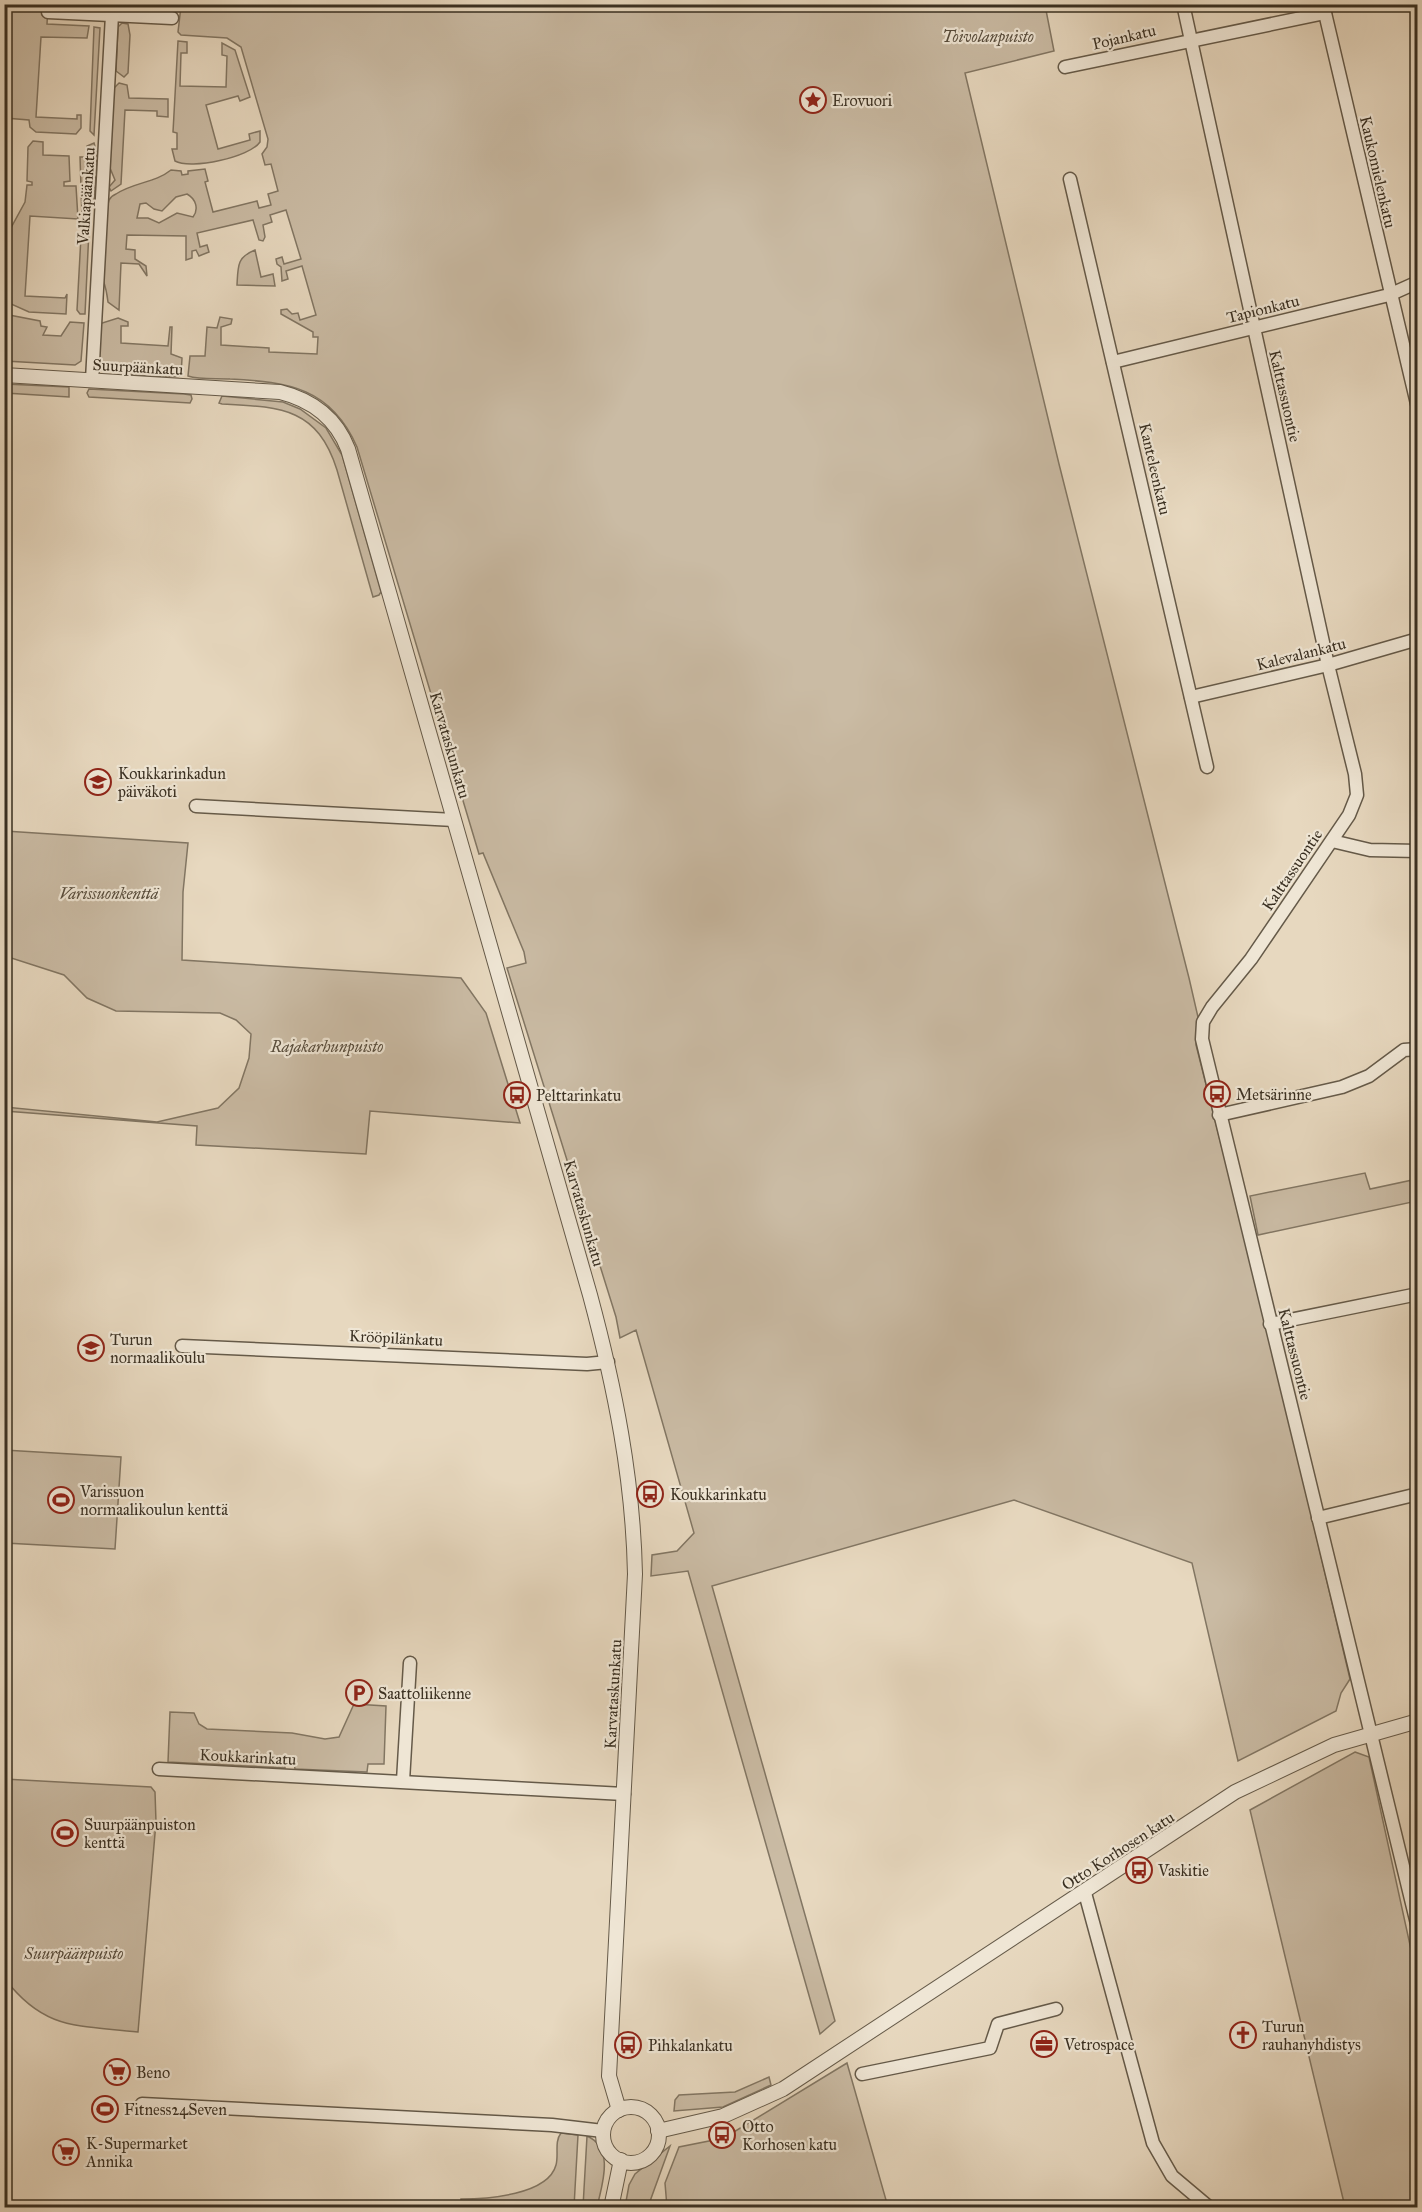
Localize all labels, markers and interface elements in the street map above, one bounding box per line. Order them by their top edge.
street label: Pojankatu [1090,20,1158,54]
park label: Toivolanpuisto [942,27,1034,47]
place icon: Erovuori [798,85,828,115]
place label: Erovuori [832,91,893,110]
street label: Kaukomielenkatu [1356,114,1400,230]
street label: Valkiapäänkatu [73,146,99,247]
street label: Tapionkatu [1225,291,1302,327]
street label: Kalttassuontie [1265,348,1305,444]
street label: Suurpäänkatu [92,355,184,379]
street label: Kanteleenkatu [1135,421,1175,517]
street label: Kalevalankatu [1254,634,1348,674]
street label: Karvataskunkatu [426,690,474,801]
place label: Koukkarinkadun päiväkoti [117,764,226,801]
school or university icon: Koukkarinkadun päiväkoti [83,767,113,797]
street label: Kalttassuontie [1258,825,1326,914]
park label: Varissuonkenttä [60,884,160,903]
park label: Rajakarhunpuisto [270,1037,383,1057]
bus stop icon: Metsärinne [1202,1079,1232,1109]
bus stop icon: Pelttarinkatu [502,1080,532,1110]
place label: Metsärinne [1236,1085,1312,1104]
place label: Pelttarinkatu [536,1086,622,1105]
street label: Karvataskunkatu [560,1158,608,1269]
street label: Kalttassuontie [1274,1306,1316,1402]
street label: Krööpilänkatu [348,1326,444,1350]
place label: Turun normaalikoulu [110,1330,206,1367]
school or university icon: Turun normaalikoulu [76,1333,106,1363]
bus stop icon: Koukkarinkatu [635,1479,665,1509]
place label: Varissuon normaalikoulun kenttä [79,1482,228,1519]
sports icon: Varissuon normaalikoulun kenttä [46,1485,76,1515]
place label: Koukkarinkatu [670,1485,767,1504]
street label: Karvataskunkatu [601,1638,625,1749]
parking icon: Saattoliikenne [344,1678,374,1708]
place label: Saattoliikenne [378,1684,472,1703]
street label: Koukkarinkatu [199,1745,297,1769]
street label: Otto Korhosen katu [1058,1807,1178,1894]
place label: Suurpäänpuiston kenttä [84,1815,196,1852]
sports icon: Suurpäänpuiston kenttä [50,1818,80,1848]
bus stop icon: Vaskitie [1124,1855,1154,1885]
place label: Vaskitie [1157,1861,1209,1880]
park label: Suurpäänpuisto [24,1944,123,1964]
place label: Turun rauhanyhdistys [1262,2017,1361,2054]
church icon: Turun rauhanyhdistys [1228,2020,1258,2050]
office icon: Vetrospace [1029,2029,1059,2059]
bus stop icon: Pihkalankatu [613,2030,643,2060]
place label: Vetrospace [1063,2035,1135,2054]
place label: Pihkalankatu [648,2036,733,2055]
supermarket icon: Beno [102,2057,132,2087]
place label: Beno [136,2063,170,2082]
sports icon: Fitness24Seven [90,2094,120,2124]
place label: Fitness24Seven [124,2100,227,2119]
place label: Otto Korhosen katu [742,2117,838,2154]
bus stop icon: Otto Korhosen katu [707,2120,737,2150]
place label: K-Supermarket Annika [85,2134,188,2171]
supermarket icon: K-Supermarket Annika [51,2137,81,2167]

